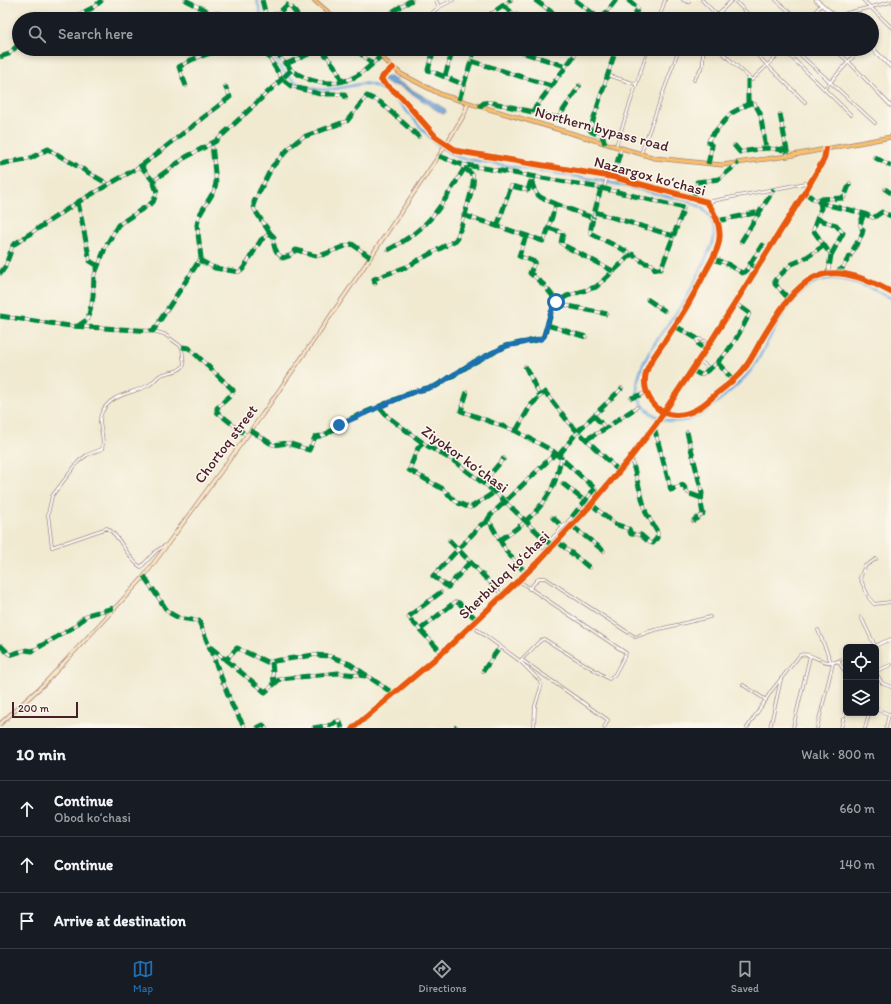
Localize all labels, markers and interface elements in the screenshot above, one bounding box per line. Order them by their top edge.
search box [12,12,879,56]
icon: search [26,23,48,45]
text: Search here [58,25,133,43]
street label: Northern bypass road [533,102,671,156]
street label: Nazargox koʻchasi [592,152,708,200]
route start [547,293,565,311]
street label: Chortoq street [191,401,262,487]
route end [330,416,348,434]
street label: Ziyokor koʻchasi [418,422,512,496]
street label: Sherbuloq koʻchasi [455,527,553,623]
map controls [843,644,879,716]
button: locate [843,644,879,680]
button: layers [843,680,879,716]
scale bar [12,700,78,719]
text: 200 m [18,702,49,715]
text: 10 min [16,744,66,764]
text: Walk · 800 m [801,747,875,762]
text: Continue [54,792,113,810]
icon: ahead [16,798,38,820]
text: 660 m [839,801,875,816]
text: Obod koʻchasi [54,810,131,825]
icon: ahead [16,854,38,876]
text: Continue [54,856,113,874]
text: 140 m [839,857,875,872]
icon: arrive [16,910,38,932]
text: Arrive at destination [54,912,186,930]
tab: Map [132,958,154,995]
tab: Directions [418,958,467,995]
tab: Saved [731,958,759,995]

